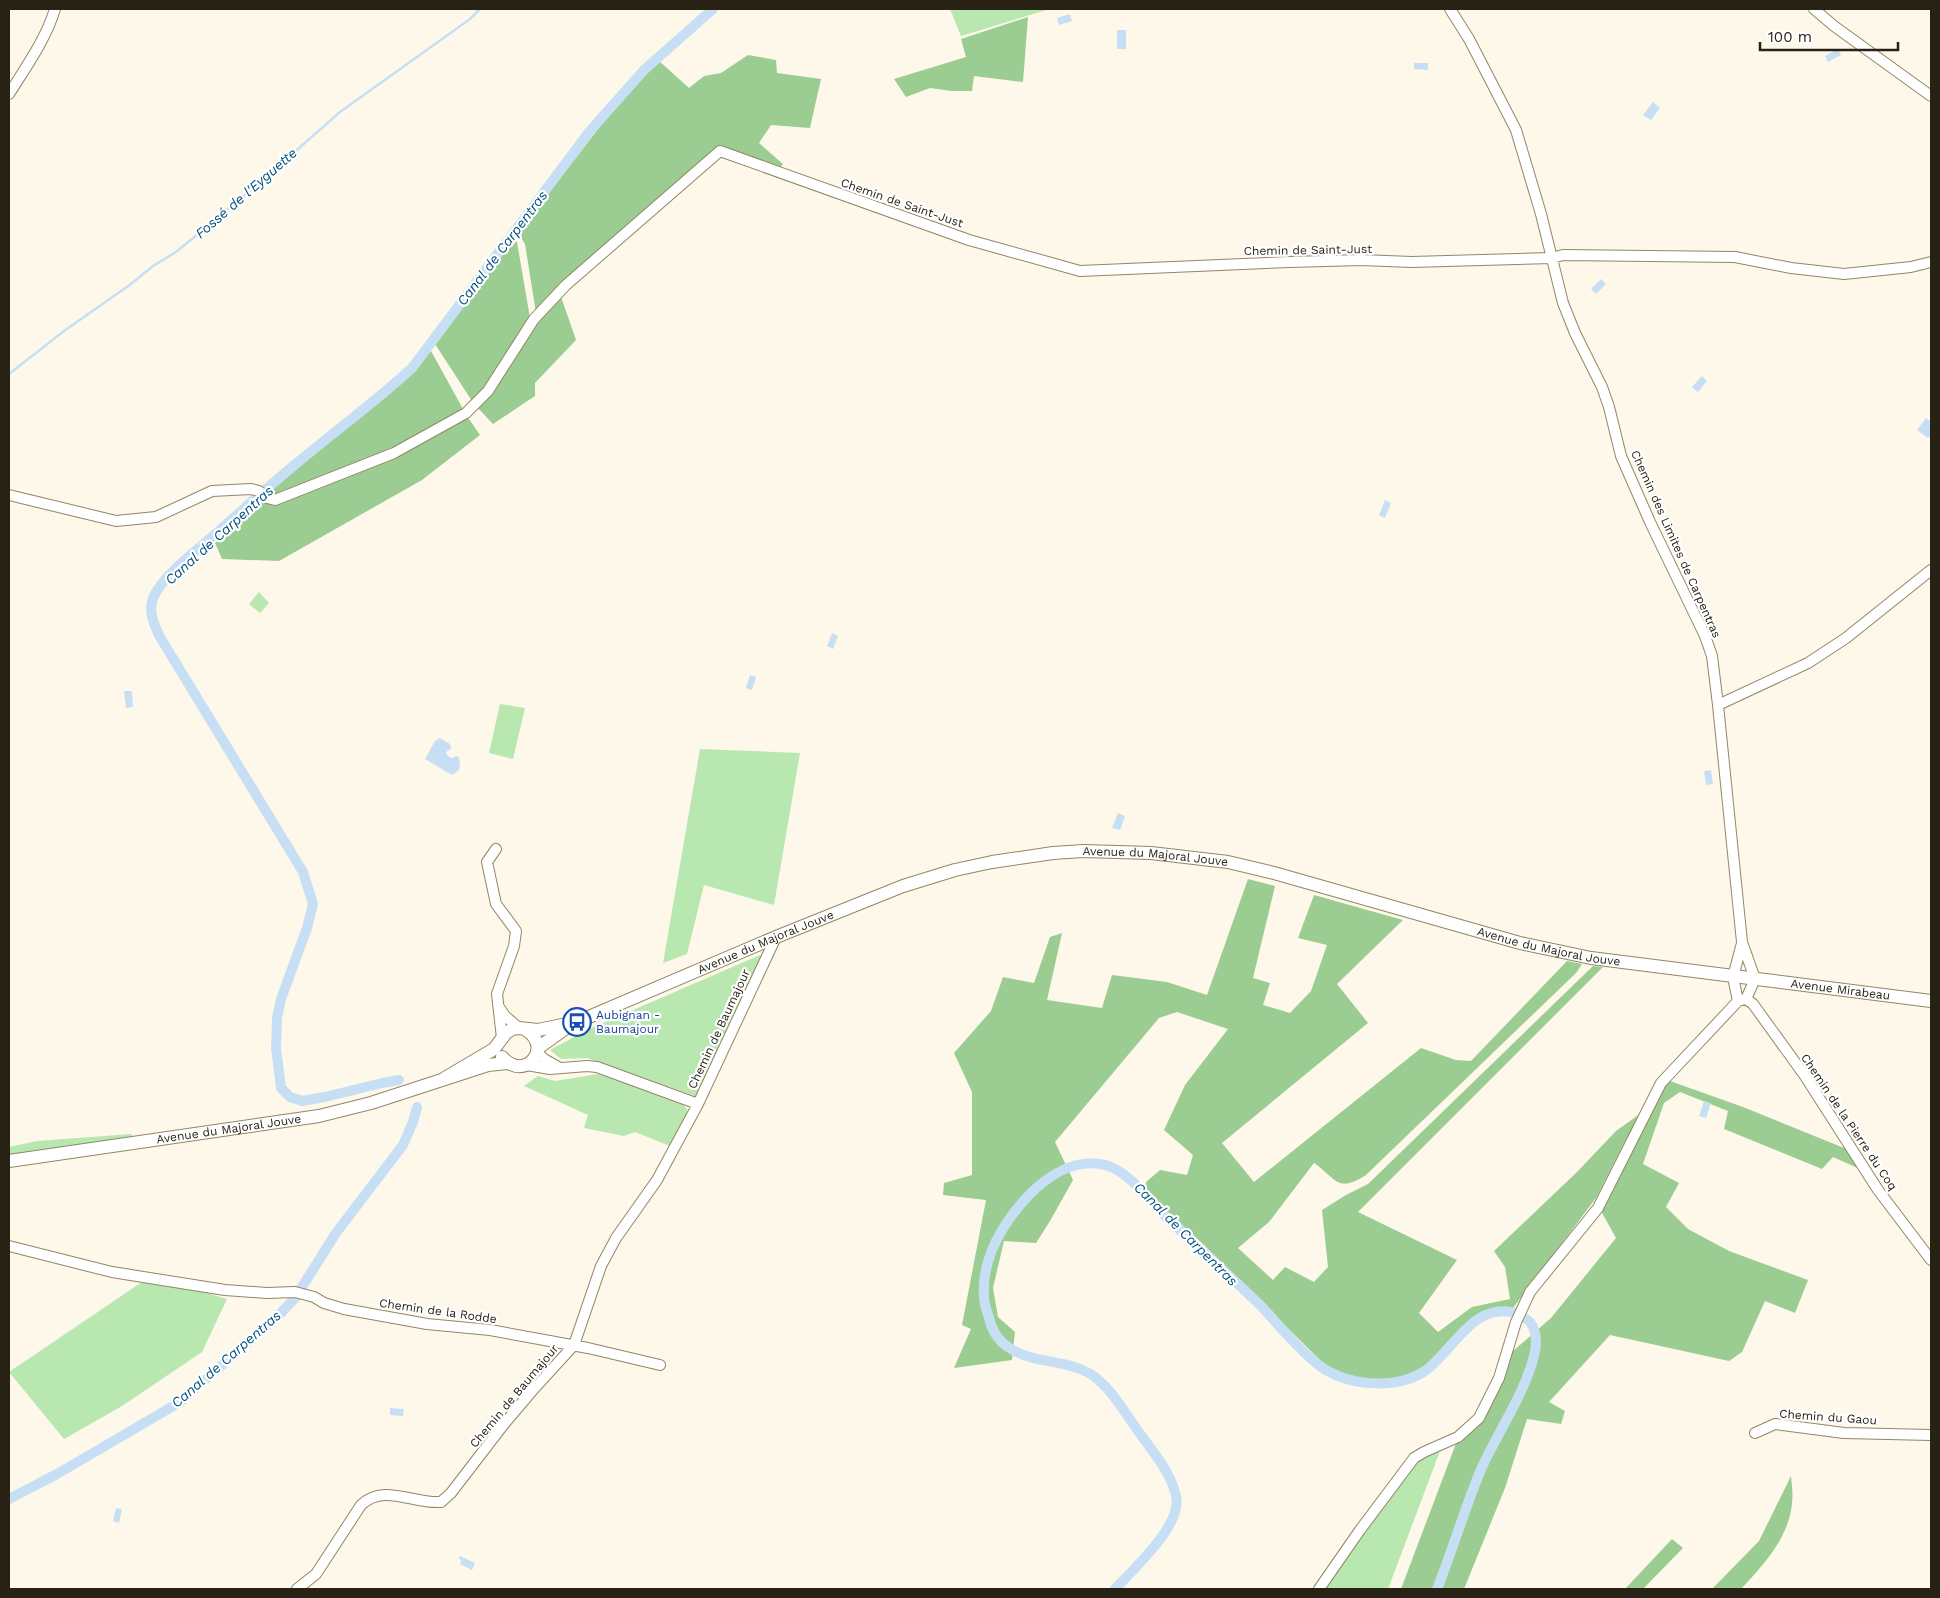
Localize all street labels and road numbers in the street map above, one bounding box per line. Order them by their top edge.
street label: Chemin de Saint-Just [839,175,965,231]
street label: Chemin de Saint-Just [1244,242,1372,258]
street label: Chemin des Limites de Carpentras [1628,448,1724,640]
street label: Avenue du Majoral Jouve [1082,844,1229,869]
street label: Avenue du Majoral Jouve [695,908,836,977]
street label: Avenue du Majoral Jouve [1476,924,1621,969]
street label: Chemin de Baumajour [685,967,753,1091]
street label: Avenue Mirabeau [1790,976,1891,1003]
street label: Chemin de la Pierre du Coq [1798,1051,1900,1193]
street label: Avenue du Majoral Jouve [155,1112,302,1147]
street label: Chemin de la Rodde [378,1296,498,1326]
street label: Chemin de Baumajour [467,1342,561,1450]
street label: Chemin du Gaou [1779,1407,1877,1427]

